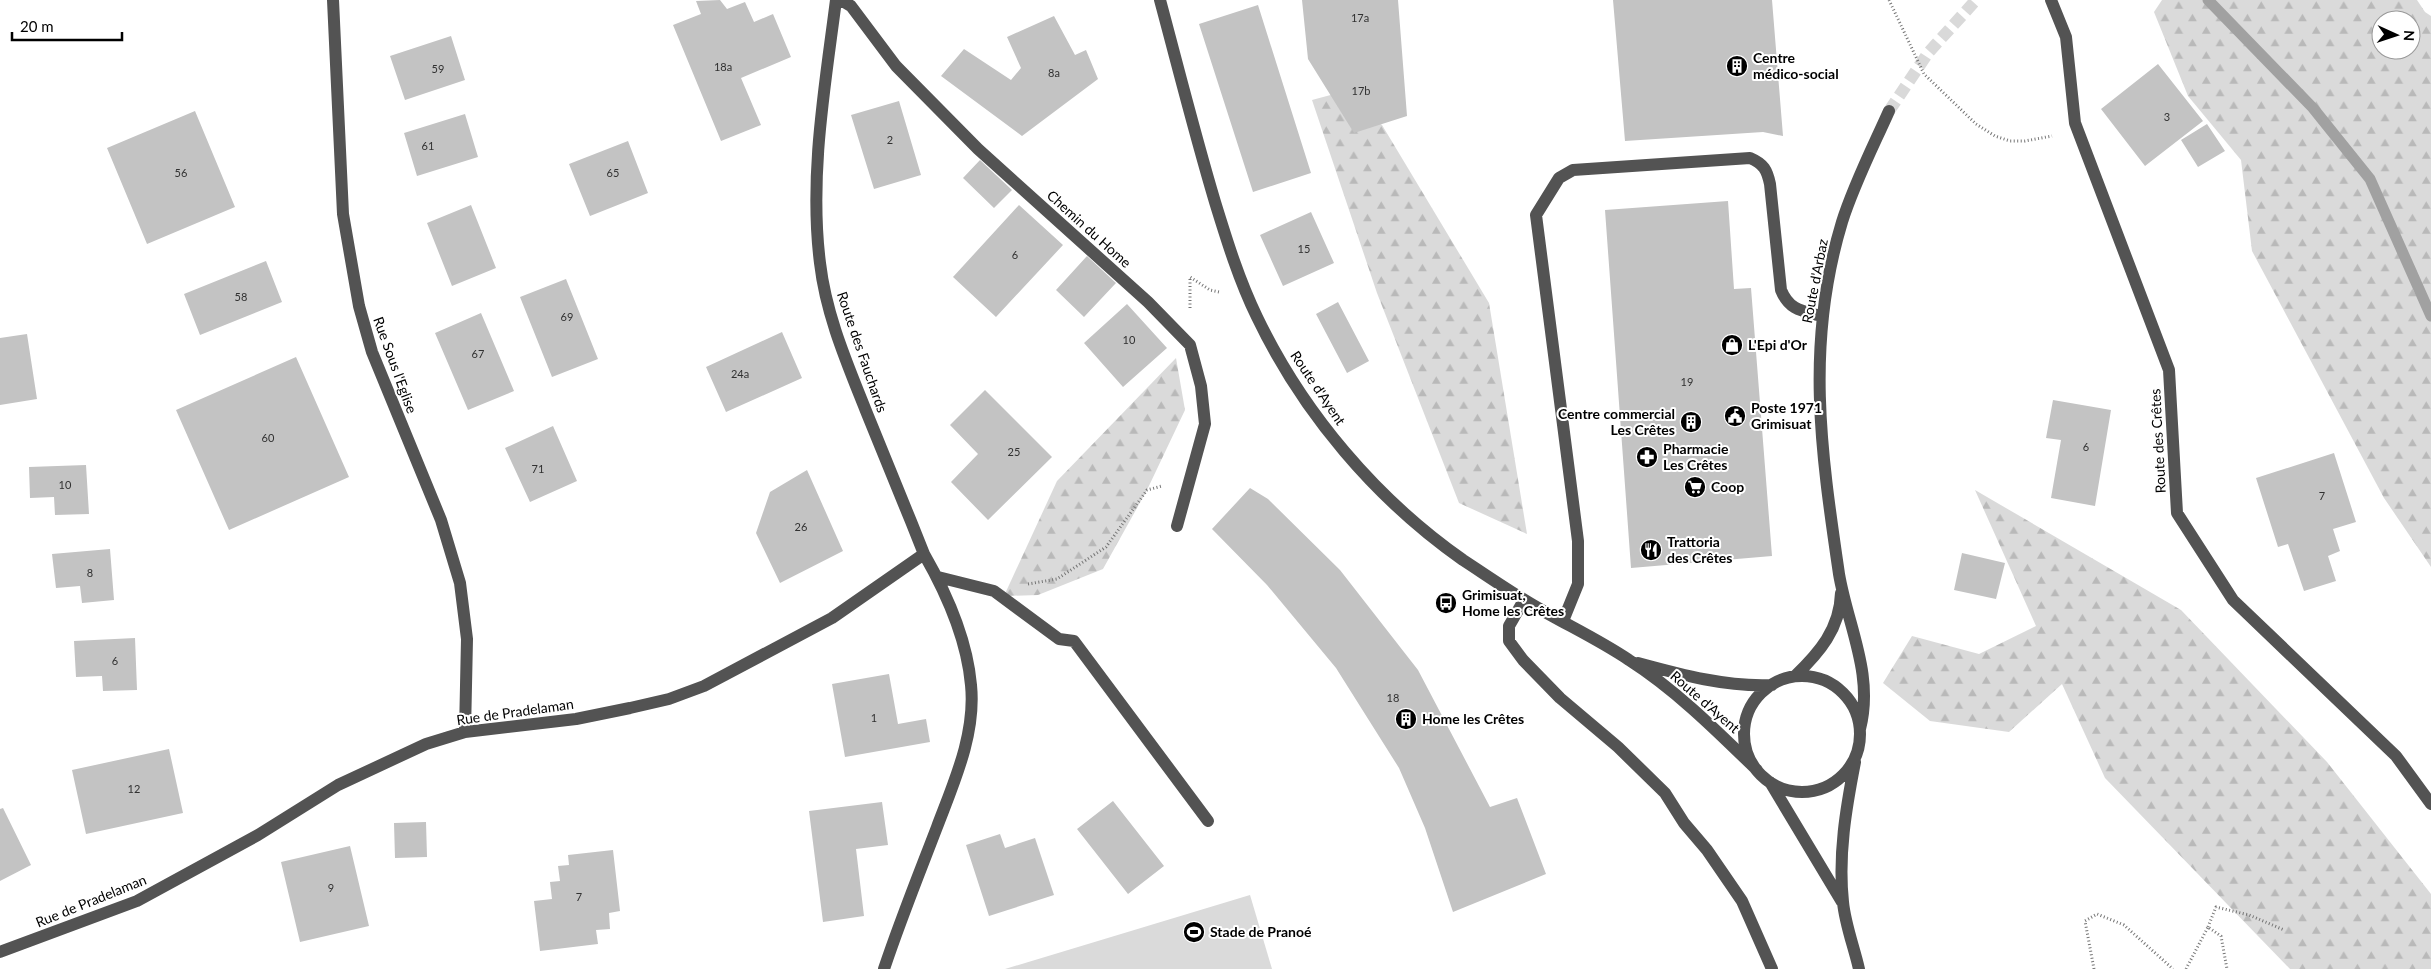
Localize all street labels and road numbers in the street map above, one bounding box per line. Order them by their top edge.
street label: Chemin du Home [1044,186,1135,271]
street label: Route d'Arbaz [1798,237,1831,325]
street label: Route des Fauchards [834,289,891,415]
street label: Rue Sous l'Eglise [370,314,421,415]
street label: Route d'Ayent [1287,347,1349,428]
street label: Route des Crêtes [2146,388,2169,494]
street label: Route d'Ayent [1667,667,1743,736]
street label: Rue de Pradelaman [455,695,575,728]
street label: Rue de Pradelaman [33,871,149,931]

